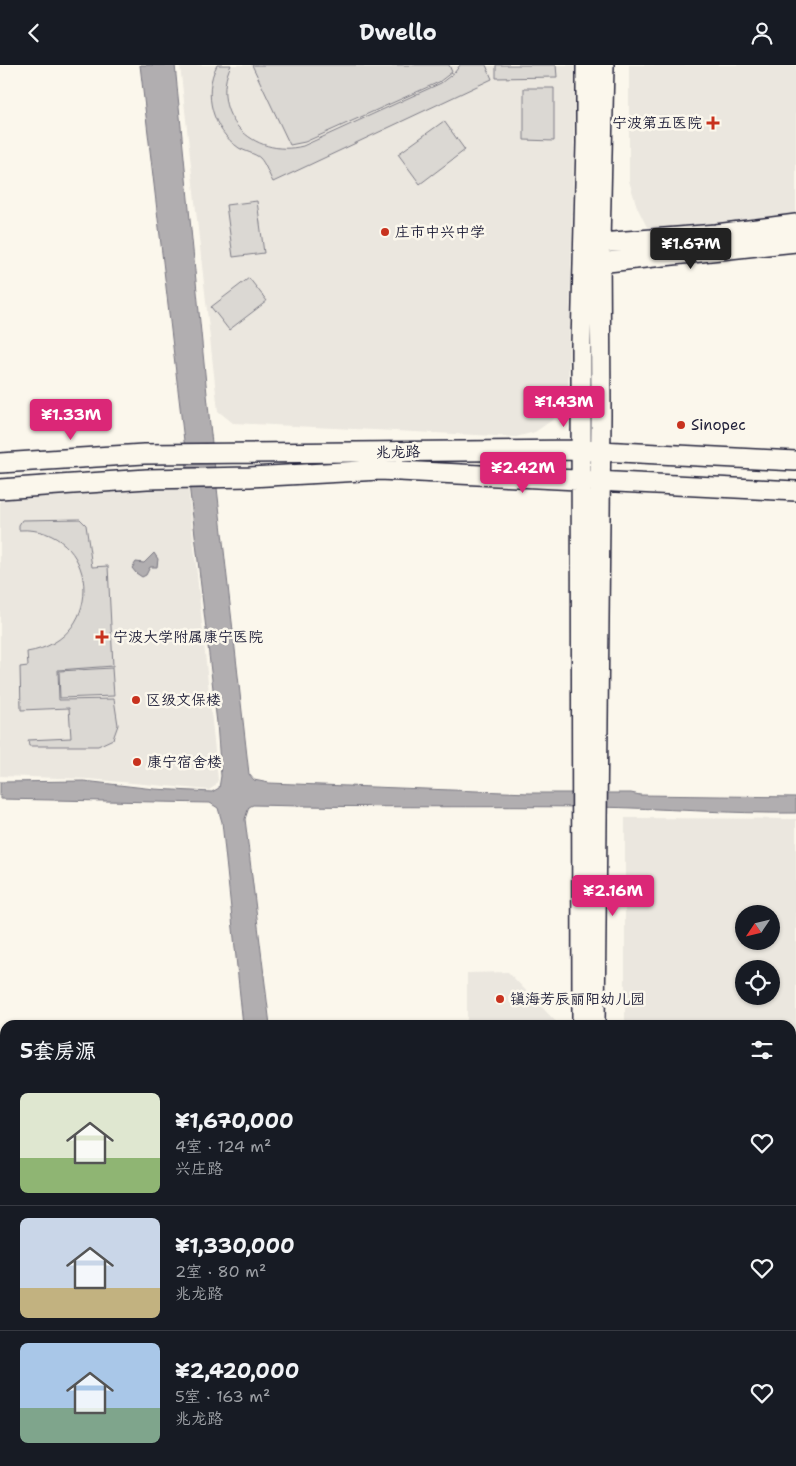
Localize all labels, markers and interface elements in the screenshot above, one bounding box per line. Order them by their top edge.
text: Dwello [359,18,437,47]
icon: back [20,19,48,47]
icon: person [748,19,776,47]
place label: 宁波第五医院 [612,113,702,133]
marker: 宁波第五医院 [706,116,720,130]
place label: 庄市中兴中学 [395,222,485,242]
marker: 庄市中兴中学 [379,226,391,238]
pin: ¥1.67M [650,227,732,270]
text: ¥1.67M [661,233,721,254]
pin: ¥1.43M [523,385,605,428]
text: ¥1.43M [534,391,594,412]
pin: ¥1.33M [30,399,112,441]
text: ¥1.33M [41,404,101,425]
place label: Sinopec [691,415,746,435]
marker: Sinopec [675,419,687,431]
street label: 兆龙路 [375,442,421,462]
pin: ¥2.42M [482,451,564,494]
text: ¥2.42M [491,457,555,478]
place label: 宁波大学附属康宁医院 [113,627,263,647]
marker: 宁波大学附属康宁医院 [95,630,109,644]
place label: 区级文保楼 [146,690,221,710]
marker: 区级文保楼 [130,694,142,706]
place label: 康宁宿舍楼 [147,752,222,772]
marker: 康宁宿舍楼 [131,756,143,768]
pin: ¥2.16M [572,875,654,917]
text: ¥2.16M [583,880,643,901]
north arrow [735,905,780,950]
map controls [735,905,780,1005]
button: locate [735,960,780,1005]
place label: 镇海芳辰丽阳幼儿园 [510,989,645,1009]
marker: 镇海芳辰丽阳幼儿园 [494,993,506,1005]
icon: filters [748,1036,776,1064]
text: 5套房源 [20,1037,96,1065]
text: ¥1,670,000 [175,1107,294,1135]
icon: home [60,1113,120,1173]
icon: heart [748,1129,776,1157]
text: 4室 · 124 m² [175,1136,271,1157]
text: 兴庄路 [175,1158,223,1179]
text: ¥1,330,000 [175,1232,295,1260]
icon: home [60,1238,120,1298]
icon: heart [748,1254,776,1282]
text: 2室 · 80 m² [175,1261,266,1282]
text: 兆龙路 [175,1283,223,1304]
text: ¥2,420,000 [175,1357,299,1385]
icon: home [60,1363,120,1423]
icon: heart [748,1379,776,1407]
text: 5室 · 163 m² [175,1386,270,1407]
text: 兆龙路 [175,1408,223,1429]

